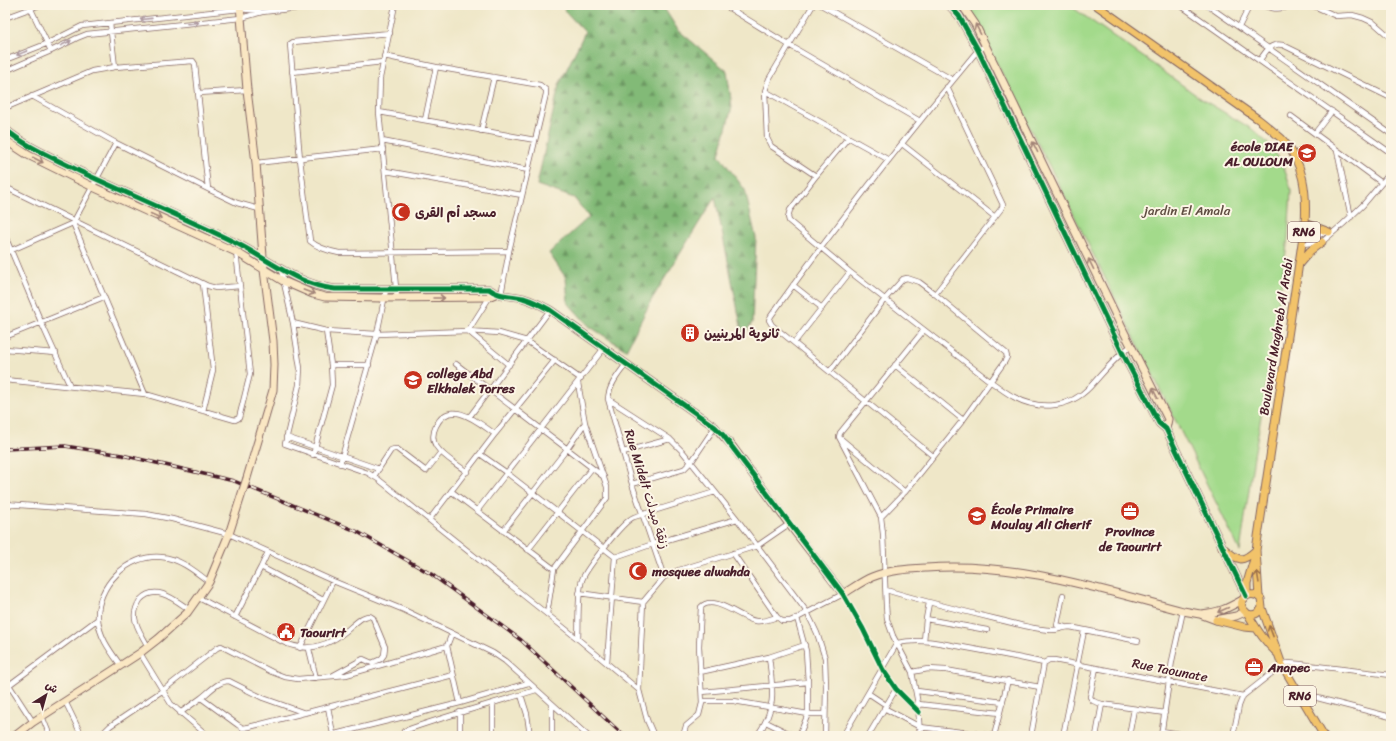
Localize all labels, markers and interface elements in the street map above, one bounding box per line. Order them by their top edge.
one-way arrow [139,16,152,23]
one-way arrow [186,19,199,27]
one-way arrow [974,24,981,36]
one-way arrow [60,39,72,47]
one-way arrow [16,50,28,58]
place label: école DIAE AL OULOUM [1224,135,1295,173]
one-way arrow [1030,141,1038,153]
school or university icon: école DIAE AL OULOUM [1296,142,1318,164]
one-way arrow [32,157,44,164]
park label: jardin El Amala [1141,199,1231,222]
mosque icon: مسجد أم القرى [390,201,412,223]
place label: مسجد أم القرى [415,201,497,224]
one-way arrow [149,213,161,220]
road number: RN6 [1288,222,1320,242]
street label: Boulevard Maghreb Al Arabi [1252,256,1300,417]
one-way arrow [1087,258,1094,270]
one-way arrow [303,289,315,297]
one-way arrow [432,294,445,302]
building icon: ثانوية المرينيين [679,322,701,344]
place label: ثانوية المرينيين [704,322,780,345]
place label: college Abd Elkhalek Torres [426,362,516,400]
school or university icon: college Abd Elkhalek Torres [402,369,424,391]
one-way arrow [1150,387,1158,399]
street label: Rue Midelt زنقة ميدلت [618,426,676,552]
place label: École Primaire Moulay Ali Cherif [990,498,1092,536]
office icon: Province de Taourirt [1119,500,1141,522]
school or university icon: École Primaire Moulay Ali Cherif [966,505,988,527]
place label: Province de Taourirt [1099,520,1162,558]
mosque icon: mosquee alwahda [627,560,649,582]
place label: mosquee alwahda [651,560,751,583]
one-way arrow [1254,571,1262,584]
one-way arrow [1217,607,1229,614]
public building icon: Taourirt [275,621,297,643]
place label: Taourirt [300,621,346,644]
one-way arrow [1266,625,1274,637]
street label: Rue Taounate [1130,651,1210,689]
office icon: Anapec [1243,656,1265,678]
place label: Anapec [1267,656,1311,679]
north arrow [26,675,66,715]
text: ش [41,676,62,699]
road number: RN6 [1284,686,1316,706]

